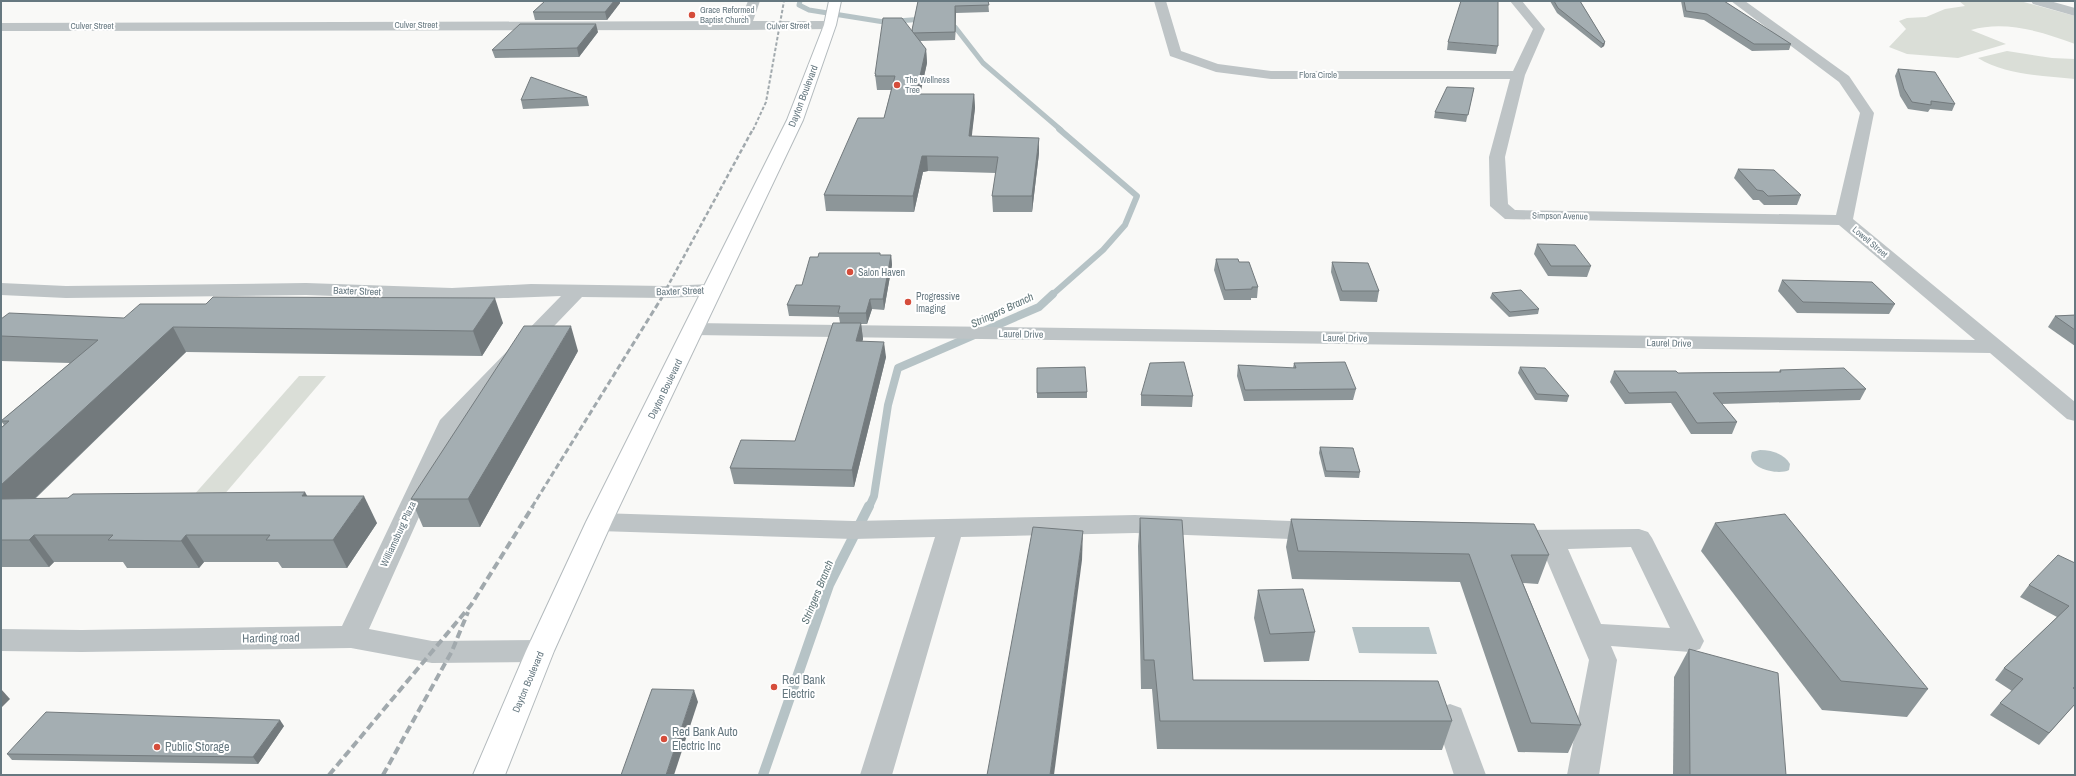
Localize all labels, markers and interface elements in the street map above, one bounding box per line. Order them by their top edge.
place label: Grace Reformed Baptist Church [700,4,755,26]
marker: Grace Reformed Baptist Church [687,10,697,20]
street label: Culver Street [394,19,438,31]
street label: Culver Street [70,20,114,32]
street label: Culver Street [766,20,810,32]
street label: Dayton Boulevard [785,63,821,129]
street label: Flora Circle [1299,69,1337,81]
place label: The Wellness Tree [905,74,950,96]
marker: The Wellness Tree [892,80,902,90]
street label: Simpson Avenue [1532,210,1588,222]
street label: Lowell Street [1850,224,1890,260]
place label: Salon Haven [858,266,905,279]
marker: Salon Haven [845,267,855,277]
street label: Baxter Street [333,284,382,298]
street label: Baxter Street [656,284,705,298]
water label: Stringers Branch [968,289,1036,331]
place label: Progressive Imaging [916,290,960,315]
marker: Progressive Imaging [903,297,913,307]
street label: Laurel Drive [999,327,1044,341]
street label: Laurel Drive [1323,331,1368,345]
street label: Laurel Drive [1647,336,1692,350]
street label: Dayton Boulevard [645,357,685,421]
street label: Williamsburg Plaza [377,499,419,569]
water label: Stringers Branch [798,558,836,626]
street label: Harding road [242,630,300,646]
street label: Dayton Boulevard [509,649,547,715]
place label: Red Bank Electric [782,672,825,702]
marker: Red Bank Electric [769,682,779,692]
place label: Red Bank Auto Electric Inc [672,724,738,754]
marker: Red Bank Auto Electric Inc [659,734,669,744]
place label: Public Storage [165,739,230,755]
marker: Public Storage [152,742,162,752]

